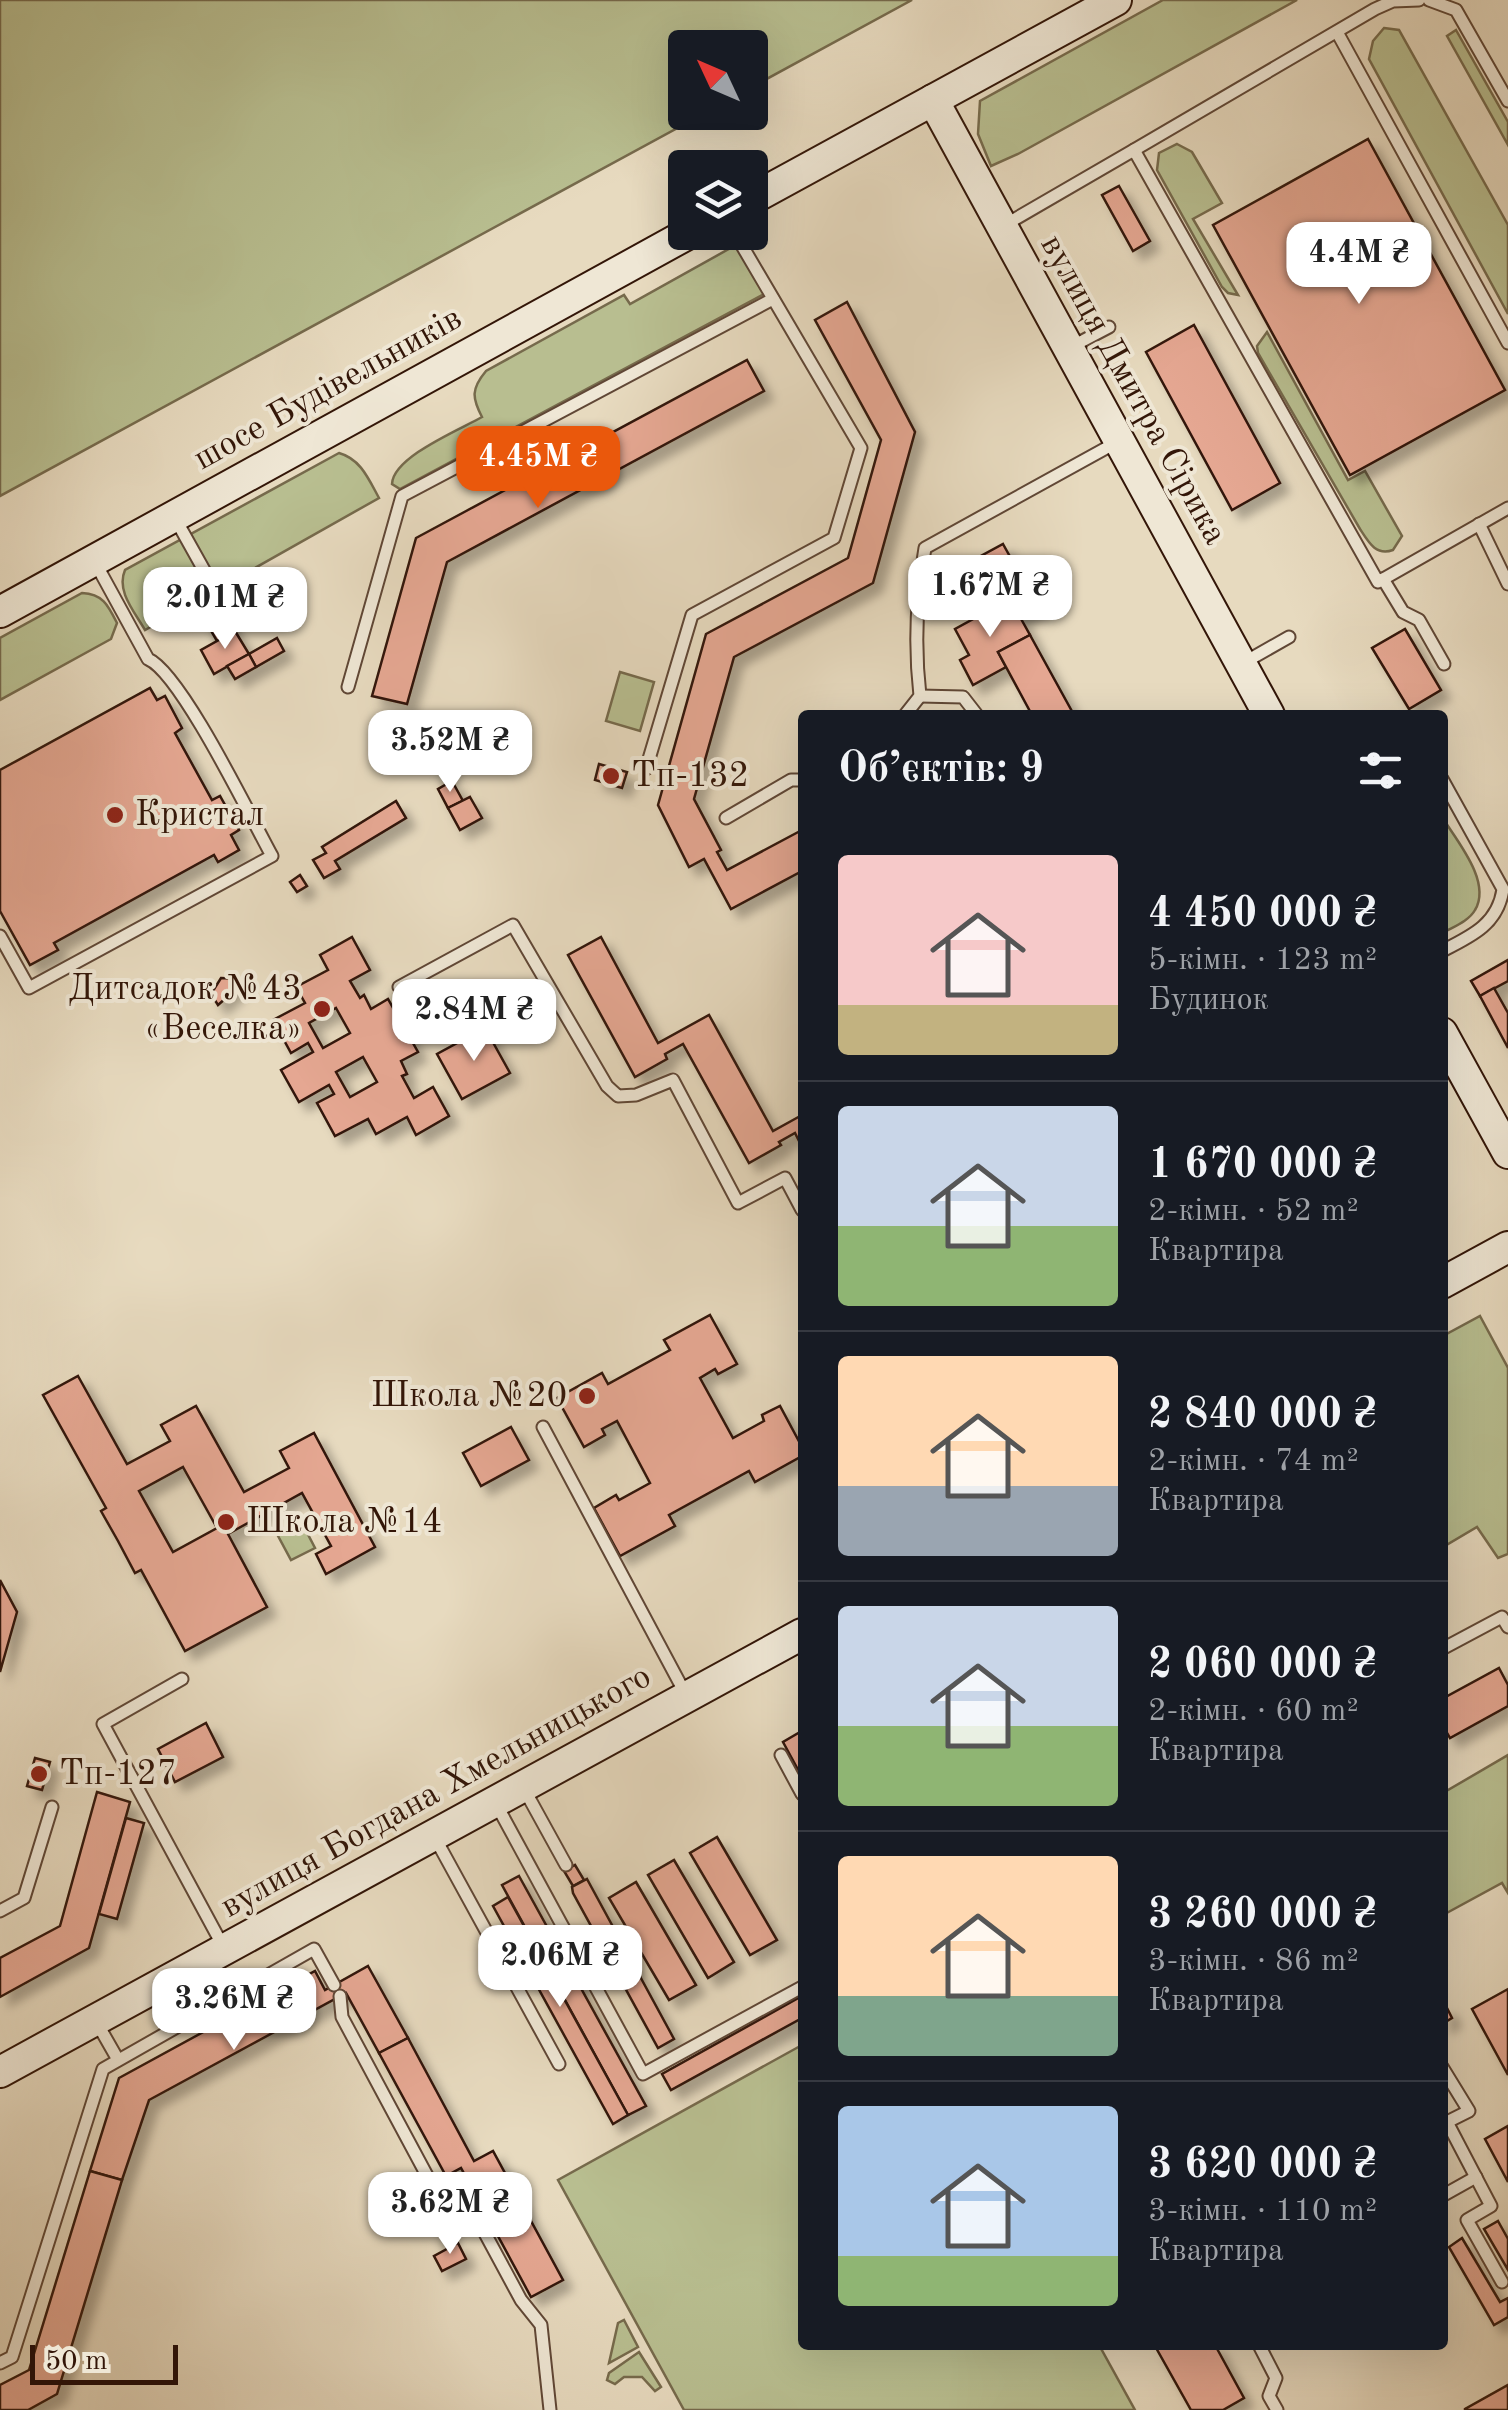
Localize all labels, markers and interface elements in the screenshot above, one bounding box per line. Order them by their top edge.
north arrow [668,30,768,130]
map controls [668,30,768,250]
button: layers [668,150,768,250]
pin: 4.4M ₴ [1278,222,1440,307]
street label: вулиця Дмитра Сірика [1033,229,1233,551]
text: 4.4M ₴ [1308,238,1410,270]
street label: шосе Будівельників [188,301,468,477]
pin: 4.45M ₴ [446,426,630,511]
text: 4.45M ₴ [478,442,598,474]
pin: 1.67M ₴ [898,555,1082,640]
pin: 2.01M ₴ [133,567,317,652]
text: 1.67M ₴ [930,571,1050,603]
text: 2.01M ₴ [165,583,285,615]
pin: 3.52M ₴ [358,710,542,795]
text: 3.52M ₴ [390,726,510,758]
icon: filters [1353,743,1408,798]
text: Об’єктів: 9 [838,749,1044,791]
place label: Тп-132 [631,759,749,794]
marker: Тп-132 [600,765,622,787]
place label: Кристал [135,798,264,833]
marker: Кристал [104,804,126,826]
text: 4 450 000 ₴ [1148,894,1377,936]
icon: home [918,895,1038,1015]
text: 5-кімн. · 123 m² [1148,945,1377,977]
place label: Дитсадок №43 «Веселка» [68,972,302,1047]
pin: 2.84M ₴ [382,979,566,1064]
text: Будинок [1148,985,1269,1017]
text: 2.84M ₴ [414,995,534,1027]
marker: Дитсадок №43 «Веселка» [311,998,333,1020]
text: 1 670 000 ₴ [1148,1145,1377,1187]
icon: home [918,1146,1038,1266]
text: 2-кімн. · 52 m² [1148,1196,1359,1228]
text: Квартира [1148,1236,1284,1268]
place label: Школа №20 [371,1379,567,1414]
marker: Школа №20 [576,1385,598,1407]
text: 2 840 000 ₴ [1148,1395,1377,1437]
icon: home [918,1396,1038,1516]
text: 2-кімн. · 74 m² [1148,1446,1359,1478]
text: Квартира [1148,1486,1284,1518]
place label: Школа №14 [246,1505,442,1540]
marker: Школа №14 [215,1511,237,1533]
text: 2 060 000 ₴ [1148,1645,1377,1687]
icon: home [918,1646,1038,1766]
street label: вулиця Богдана Хмельницького [215,1659,657,1925]
text: 2-кімн. · 60 m² [1148,1696,1359,1728]
text: Квартира [1148,1736,1284,1768]
place label: Тп-127 [59,1757,177,1792]
marker: Тп-127 [28,1763,50,1785]
text: 3 260 000 ₴ [1148,1895,1377,1937]
icon: home [918,1896,1038,2016]
pin: 2.06M ₴ [468,1925,652,2010]
text: 2.06M ₴ [500,1941,620,1973]
text: 3-кімн. · 86 m² [1148,1946,1359,1978]
pin: 3.26M ₴ [142,1968,326,2053]
text: 3.26M ₴ [174,1984,294,2016]
text: Квартира [1148,1986,1284,2018]
text: 3 620 000 ₴ [1148,2145,1377,2187]
icon: home [918,2146,1038,2266]
pin: 3.62M ₴ [358,2172,542,2257]
text: 3.62M ₴ [390,2188,510,2220]
text: 3-кімн. · 110 m² [1148,2196,1377,2228]
text: Квартира [1148,2236,1284,2268]
scale bar [30,2340,178,2384]
text: 50 m [45,2348,108,2376]

